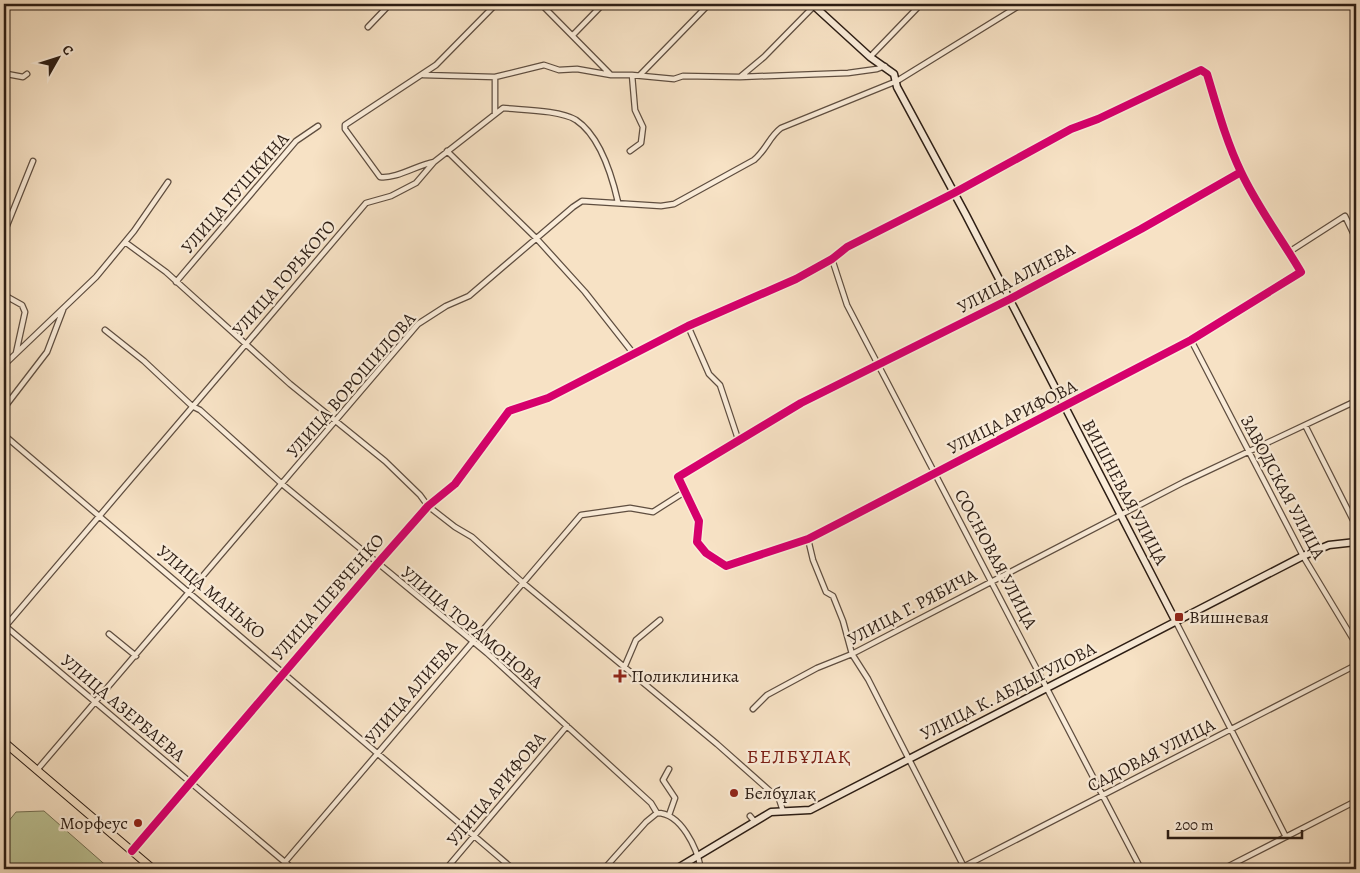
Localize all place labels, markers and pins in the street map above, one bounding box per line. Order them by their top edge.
place label: Вишневая [1189,605,1269,629]
marker: Вишневая [1173,611,1185,623]
place label: Поликлиника [631,664,740,688]
marker: Поликлиника [613,669,627,683]
place label: Белбұлақ [744,781,816,805]
marker: Белбұлақ [728,787,740,799]
place label: Морфеус [60,811,128,835]
marker: Морфеус [132,817,144,829]

